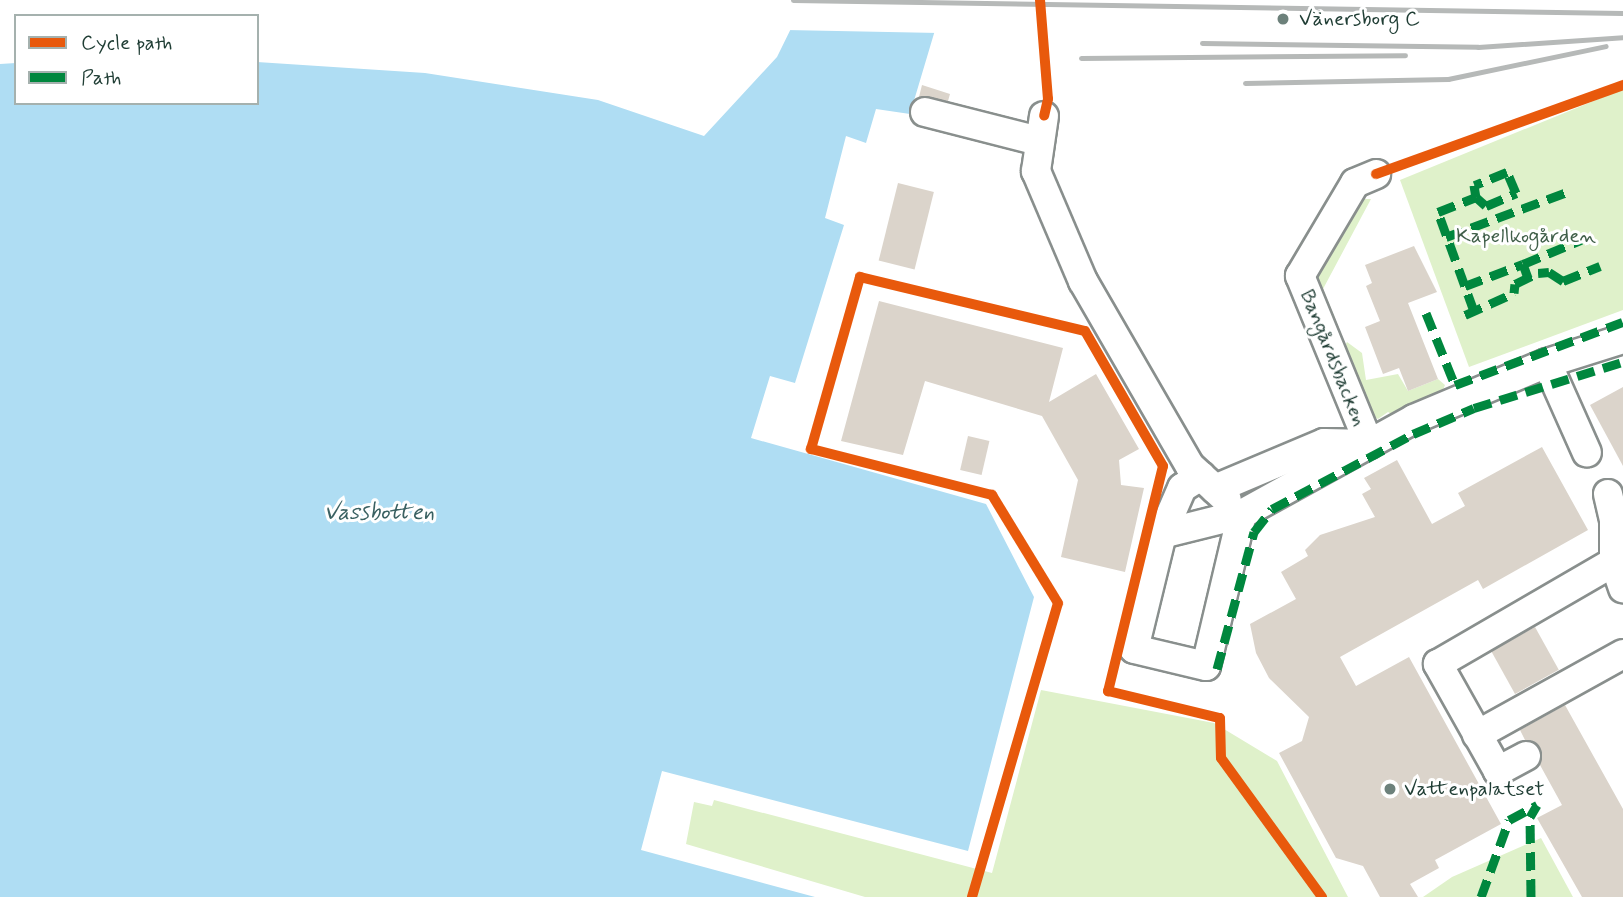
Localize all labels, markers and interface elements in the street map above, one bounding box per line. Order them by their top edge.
place label: Vänersborg C [1299,6,1420,32]
marker: Vänersborg C [1273,9,1293,29]
legend [14,14,259,105]
text: Cycle path [81,29,172,57]
text: Path [81,64,121,92]
park label: Kapellkogården [1456,223,1596,249]
street label: Bangårdsbacken [1294,286,1372,430]
water label: Vassbotten [324,499,434,527]
place label: Vattenpalatset [1404,776,1544,802]
marker: Vattenpalatset [1382,781,1398,797]

